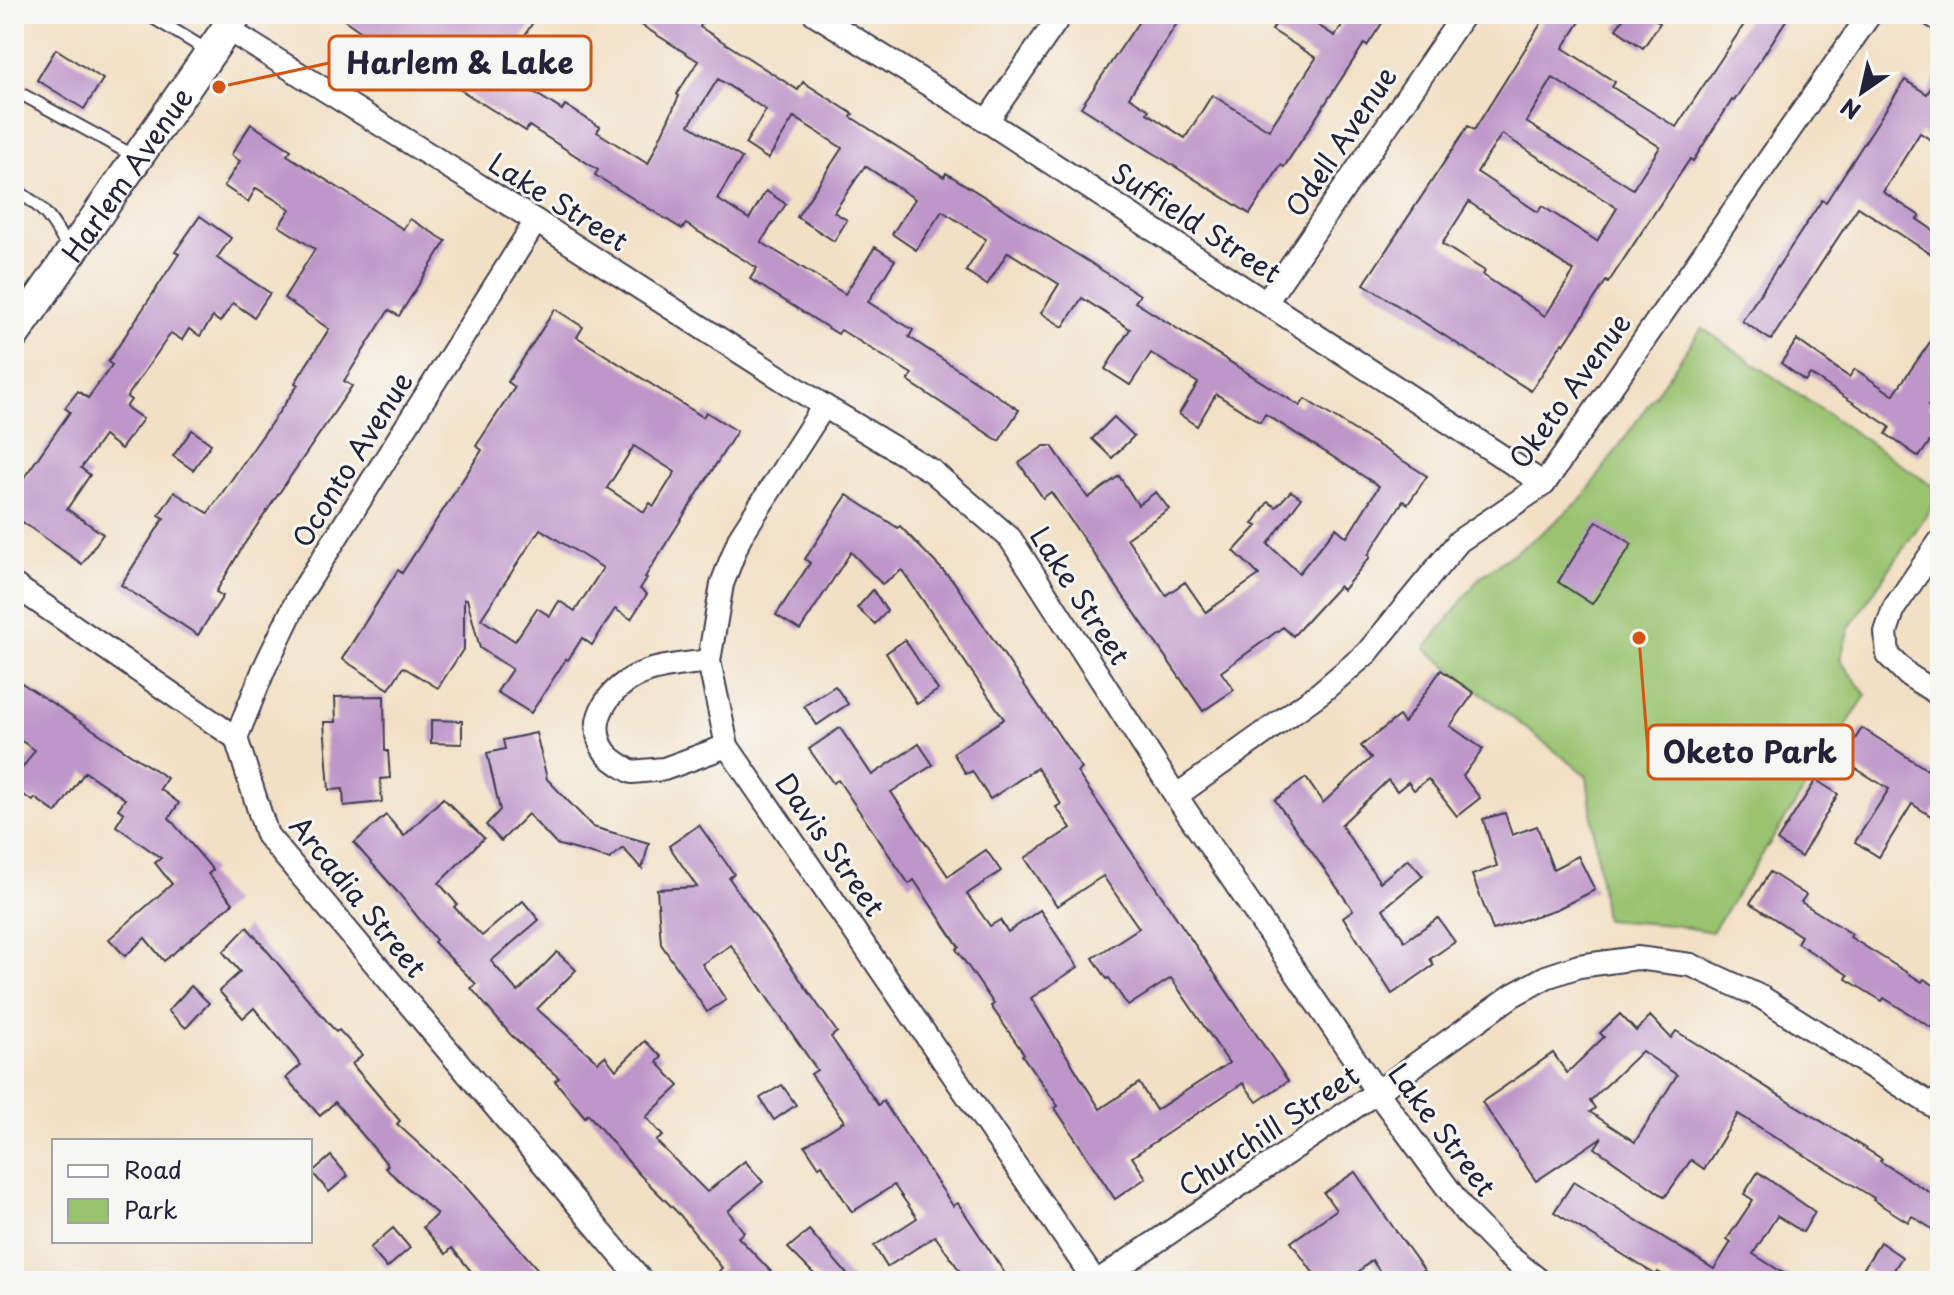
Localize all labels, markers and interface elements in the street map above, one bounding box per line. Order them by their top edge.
callout: Harlem & Lake [329,36,591,90]
text: Harlem & Lake [346,39,574,84]
north arrow [1822,52,1902,132]
street label: Odell Avenue [1274,57,1406,225]
street label: Harlem Avenue [50,78,202,270]
text: N [1834,91,1866,128]
street label: Lake Street [481,141,637,261]
street label: Suffield Street [1104,151,1290,293]
street label: Oketo Avenue [1498,303,1640,477]
street label: Oconto Avenue [280,363,422,555]
street label: Lake Street [1020,517,1142,673]
callout: Oketo Park [1648,725,1853,779]
text: Oketo Park [1663,728,1837,773]
street label: Davis Street [765,763,897,925]
street label: Arcadia Street [280,806,438,986]
street label: Churchill Street [1169,1053,1367,1207]
street label: Lake Street [1378,1053,1508,1205]
legend [52,1139,312,1243]
text: Road [124,1151,182,1187]
text: Park [124,1191,178,1227]

